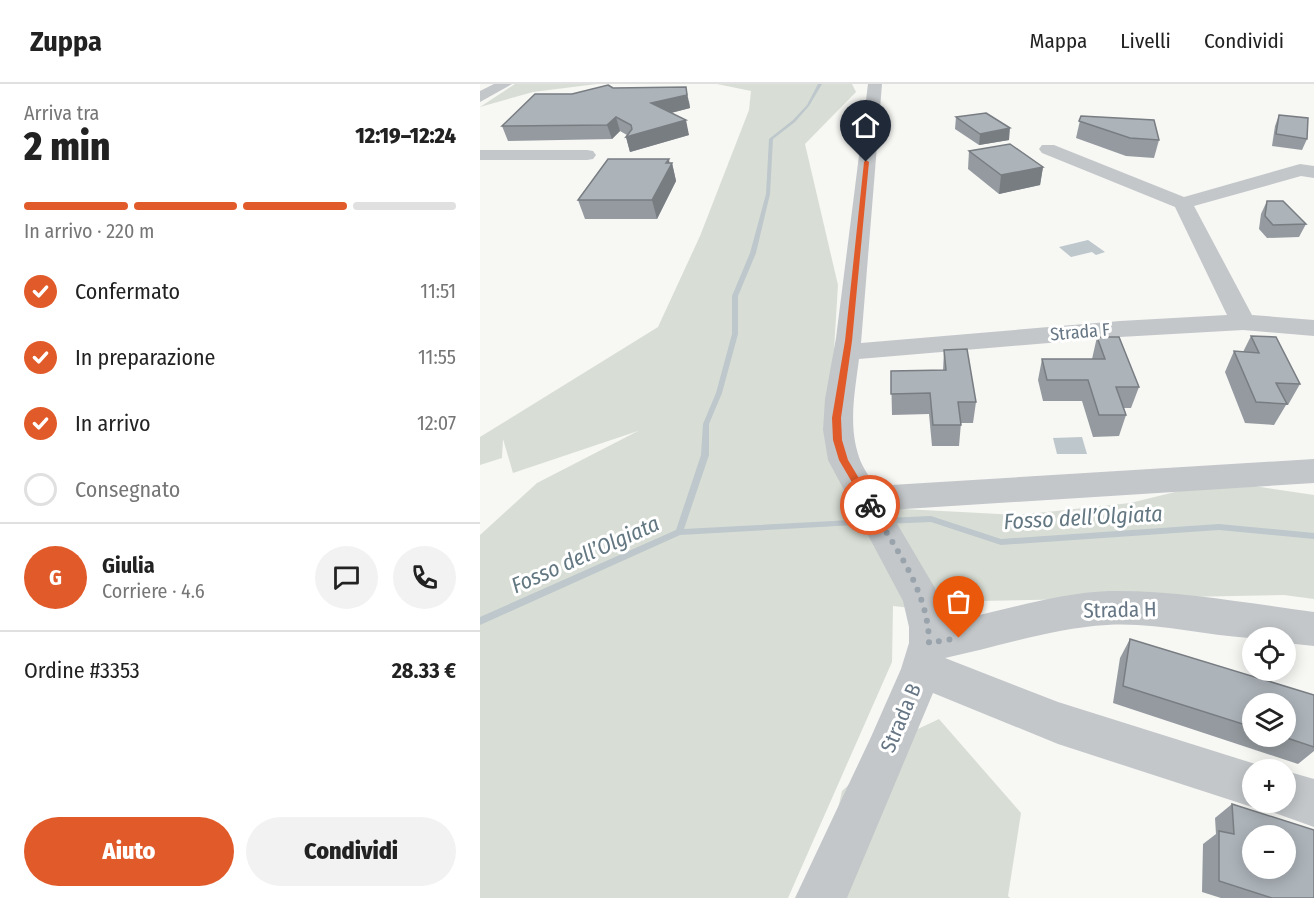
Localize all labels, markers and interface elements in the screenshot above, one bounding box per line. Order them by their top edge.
text: Zuppa [30,25,102,58]
text: Mappa [1030,28,1087,54]
text: Livelli [1120,28,1171,54]
text: Condividi [1204,28,1284,54]
pin [840,100,891,162]
text: Arriva tra [24,101,99,125]
icon: home [849,109,882,142]
text: 12:19–12:24 [355,122,456,149]
text: 2 min [24,124,110,170]
text: In arrivo · 220 m [24,219,154,243]
icon: check [24,275,57,308]
text: Confermato [75,278,180,305]
text: 11:51 [420,279,456,303]
street label: Strada F [1049,318,1111,346]
icon: check [24,341,57,374]
text: In preparazione [75,344,216,371]
text: 11:55 [418,345,456,369]
icon: check [24,407,57,440]
text: In arrivo [75,410,150,437]
text: 12:07 [417,411,456,435]
courier [840,475,900,535]
text: Consegnato [75,476,180,503]
icon: bike [854,489,887,522]
water label: Fosso dell’Olgiata [1003,500,1163,535]
water label: Fosso dell’Olgiata [507,510,663,599]
button: chat [315,546,378,609]
button: phone [393,546,456,609]
text: Giulia [102,552,155,579]
text: G [49,564,62,591]
pin [933,576,984,638]
text: Corriere · 4.6 [102,579,205,603]
icon: bag [942,585,975,618]
street label: Strada H [1083,596,1157,624]
map controls [1242,627,1296,879]
button: locate [1242,627,1296,681]
text: Ordine #3353 [24,657,140,684]
text: 28.33 € [392,657,456,684]
street label: Strada B [875,680,927,756]
button: layers [1242,693,1296,747]
button: + [1242,759,1296,813]
button: Aiuto [24,817,234,886]
button: Condividi [246,817,456,886]
button: − [1242,825,1296,879]

